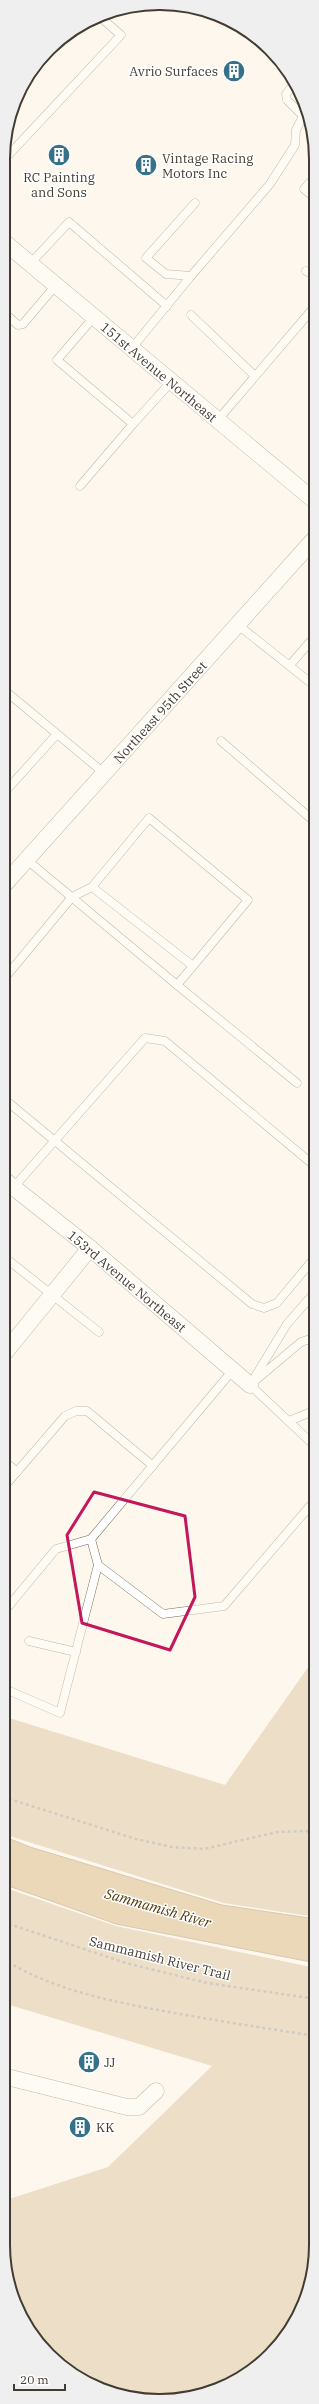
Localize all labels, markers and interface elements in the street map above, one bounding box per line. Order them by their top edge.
building icon: Avrio Surfaces [221,58,247,84]
place label: Avrio Surfaces [129,63,218,80]
building icon: RC Painting and Sons [46,142,72,168]
place label: Vintage Racing Motors Inc [162,150,253,182]
building icon: Vintage Racing Motors Inc [133,152,159,178]
place label: RC Painting and Sons [23,169,95,201]
street label: 151st Avenue Northeast [97,319,221,426]
street label: Northeast 95th Street [110,657,211,767]
street label: 153rd Avenue Northeast [64,1227,190,1336]
water label: Sammamish River [102,1884,214,1932]
street label: Sammamish River Trail [87,1933,232,1984]
building icon: JJ [76,2049,102,2075]
place label: JJ [104,2054,116,2071]
building icon: KK [67,2114,93,2140]
place label: KK [96,2119,114,2136]
scale bar [14,2366,65,2392]
text: 20 m [20,2372,49,2387]

